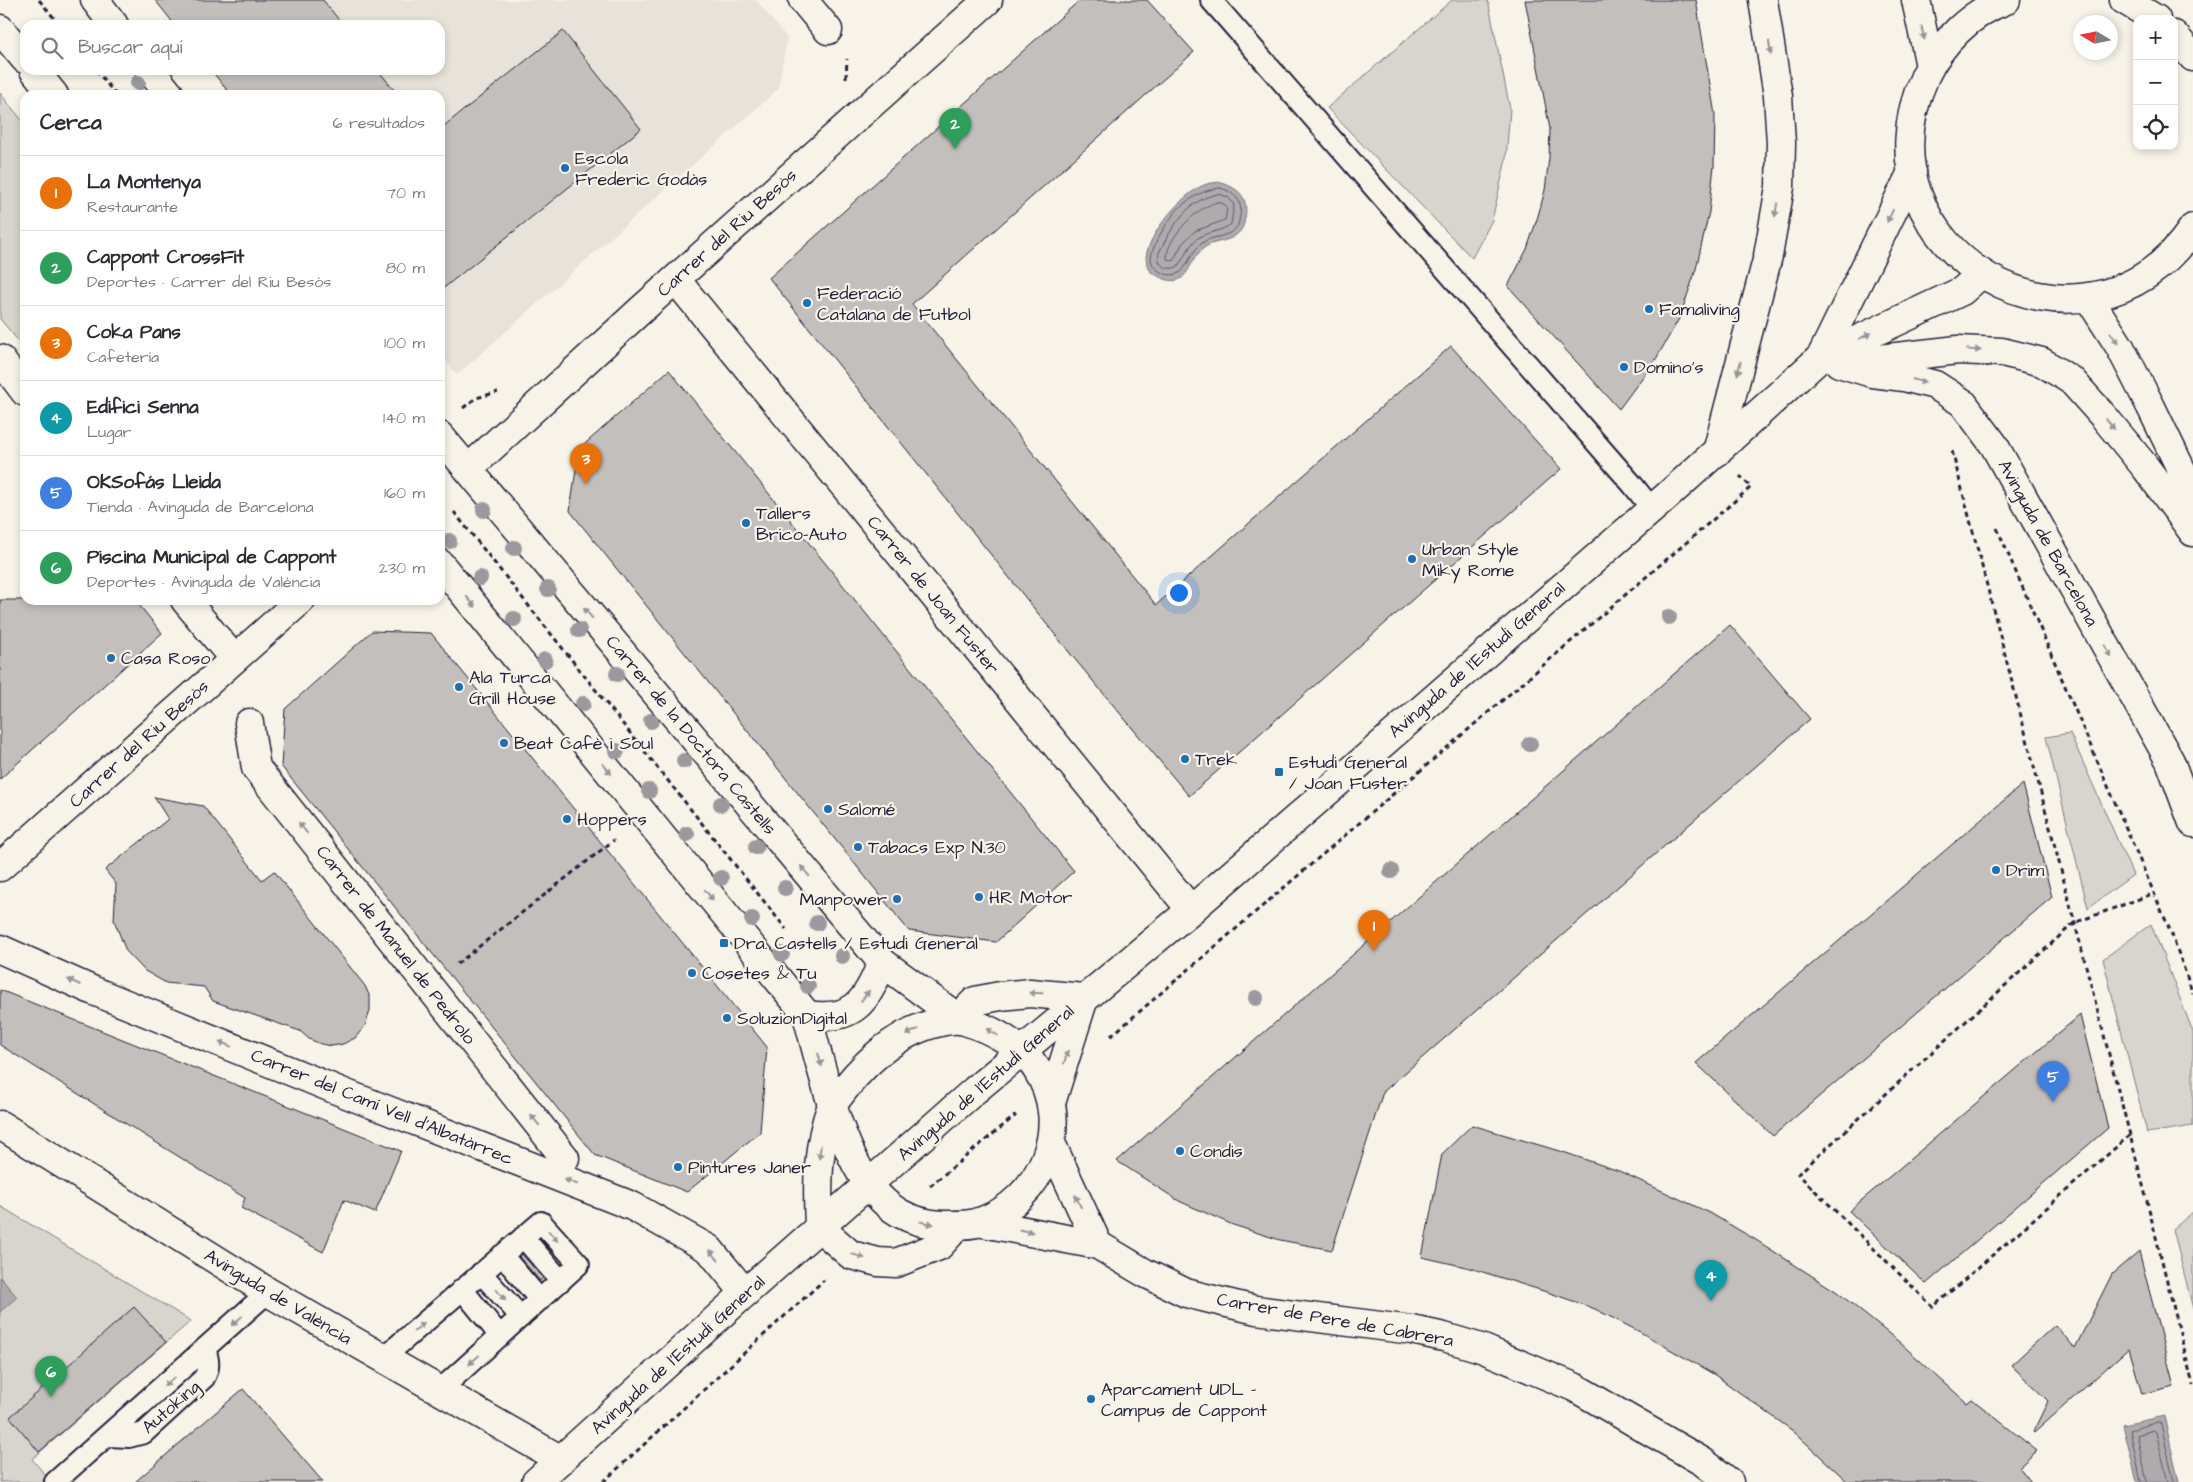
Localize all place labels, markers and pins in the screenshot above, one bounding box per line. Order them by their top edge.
pin: 2 [939,108,971,149]
place label: Escola Frederic Godàs [575,146,707,192]
marker: Escola Frederic Godàs [559,162,571,174]
place label: Federació Catalana de Futbol [817,281,971,327]
marker: Federació Catalana de Futbol [801,297,813,309]
place label: Famaliving [1659,297,1740,323]
marker: Famaliving [1643,303,1655,315]
place label: Domino's [1634,355,1704,380]
marker: Domino's [1618,361,1630,373]
pin: 3 [570,443,602,484]
place label: Tallers Brico-Auto [756,501,847,547]
marker: Tallers Brico-Auto [740,517,752,529]
place label: Urban Style Miky Rome [1422,537,1519,584]
marker: Urban Style Miky Rome [1406,553,1418,565]
place label: Casa Roso [121,646,210,671]
marker: Casa Roso [105,652,117,664]
place label: Ala Turca Grill House [469,665,556,711]
marker: Ala Turca Grill House [453,681,465,693]
place label: Beat Cafè i Soul [514,731,653,756]
marker: Beat Cafè i Soul [498,737,510,749]
place label: Trek [1195,747,1237,772]
place label: Estudi General / Joan Fuster [1289,750,1407,796]
marker: Trek [1179,753,1191,765]
marker: Estudi General / Joan Fuster [1273,766,1285,778]
place label: Salomé [838,797,896,822]
marker: Salomé [822,803,834,815]
place label: Hoppers [577,807,647,832]
marker: Hoppers [561,813,573,825]
place label: Tabacs Exp N.30 [868,835,1006,860]
marker: Tabacs Exp N.30 [852,841,864,853]
place label: Drim [2006,858,2044,883]
marker: Drim [1990,864,2002,876]
place label: HR Motor [989,885,1072,910]
place label: Manpower [800,887,887,912]
marker: HR Motor [973,891,985,903]
marker: Manpower [891,893,903,905]
pin: 1 [1358,910,1390,951]
place label: Dra. Castells / Estudi General [734,931,978,956]
marker: Dra. Castells / Estudi General [718,937,730,949]
place label: Cosetes & Tu [702,961,817,986]
marker: Cosetes & Tu [686,967,698,979]
place label: SoluzionDigital [737,1006,847,1032]
marker: SoluzionDigital [721,1012,733,1024]
pin: 5 [2037,1061,2069,1102]
place label: Condis [1190,1139,1243,1164]
marker: Condis [1174,1145,1186,1157]
place label: Pintures Janer [688,1155,811,1180]
marker: Pintures Janer [672,1161,684,1173]
pin: 4 [1695,1260,1727,1301]
pin: 6 [35,1356,67,1397]
place label: Aparcament UDL - Campus de Cappont [1101,1377,1268,1423]
marker: Aparcament UDL - Campus de Cappont [1085,1393,1097,1405]

